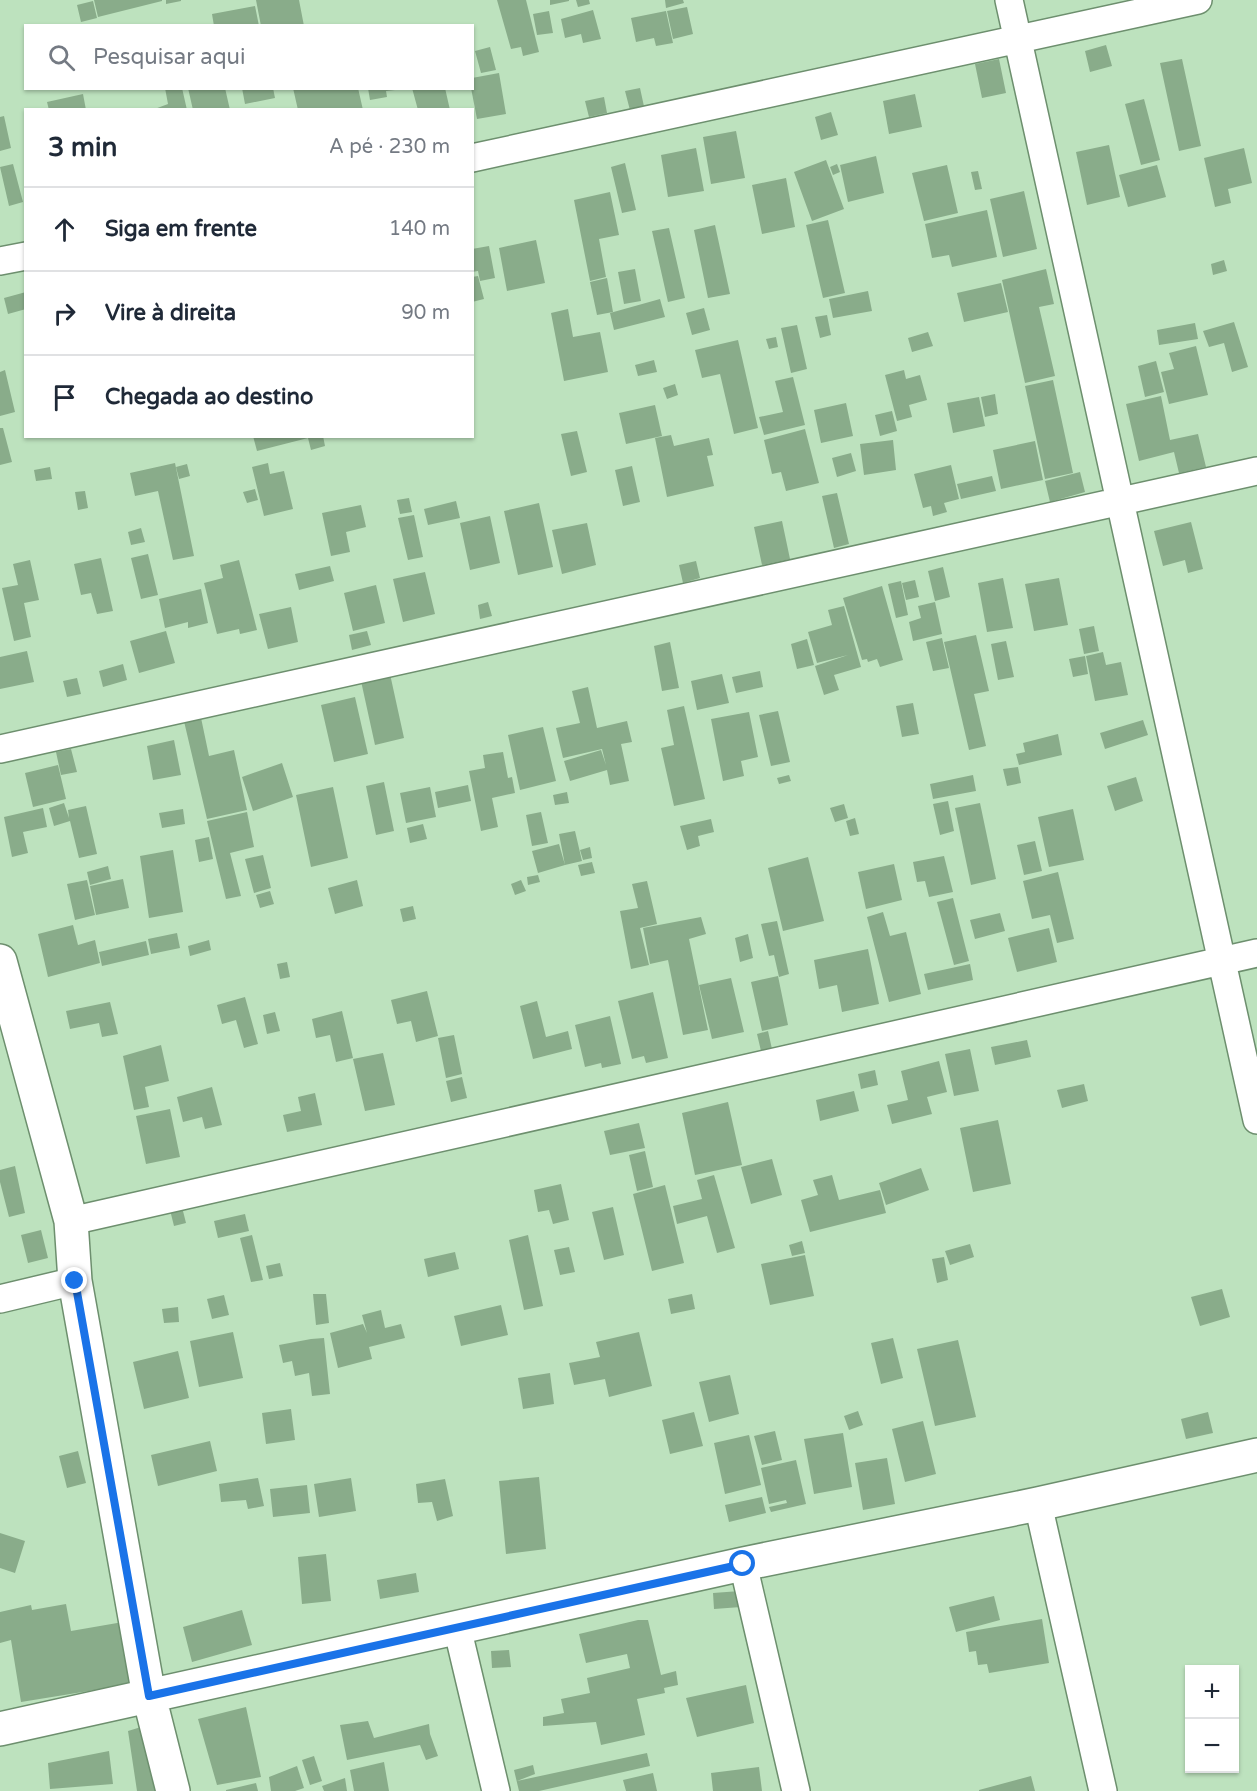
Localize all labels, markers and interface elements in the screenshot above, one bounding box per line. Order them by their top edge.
search box [24,24,474,90]
icon: search [45,41,78,74]
text: Pesquisar aqui [93,44,245,70]
text: 3 min [48,132,117,163]
text: A pé · 230 m [329,135,450,159]
icon: ahead [48,213,81,246]
text: Siga em frente [105,216,257,242]
text: 140 m [389,217,450,241]
icon: right [48,297,81,330]
text: Vire à direita [105,300,236,326]
text: 90 m [401,301,450,325]
icon: arrive [48,381,81,414]
text: Chegada ao destino [105,384,313,410]
route end [61,1267,87,1293]
route start [729,1550,755,1576]
map controls [1185,1665,1239,1773]
button: + [1185,1665,1239,1719]
button: − [1185,1719,1239,1773]

